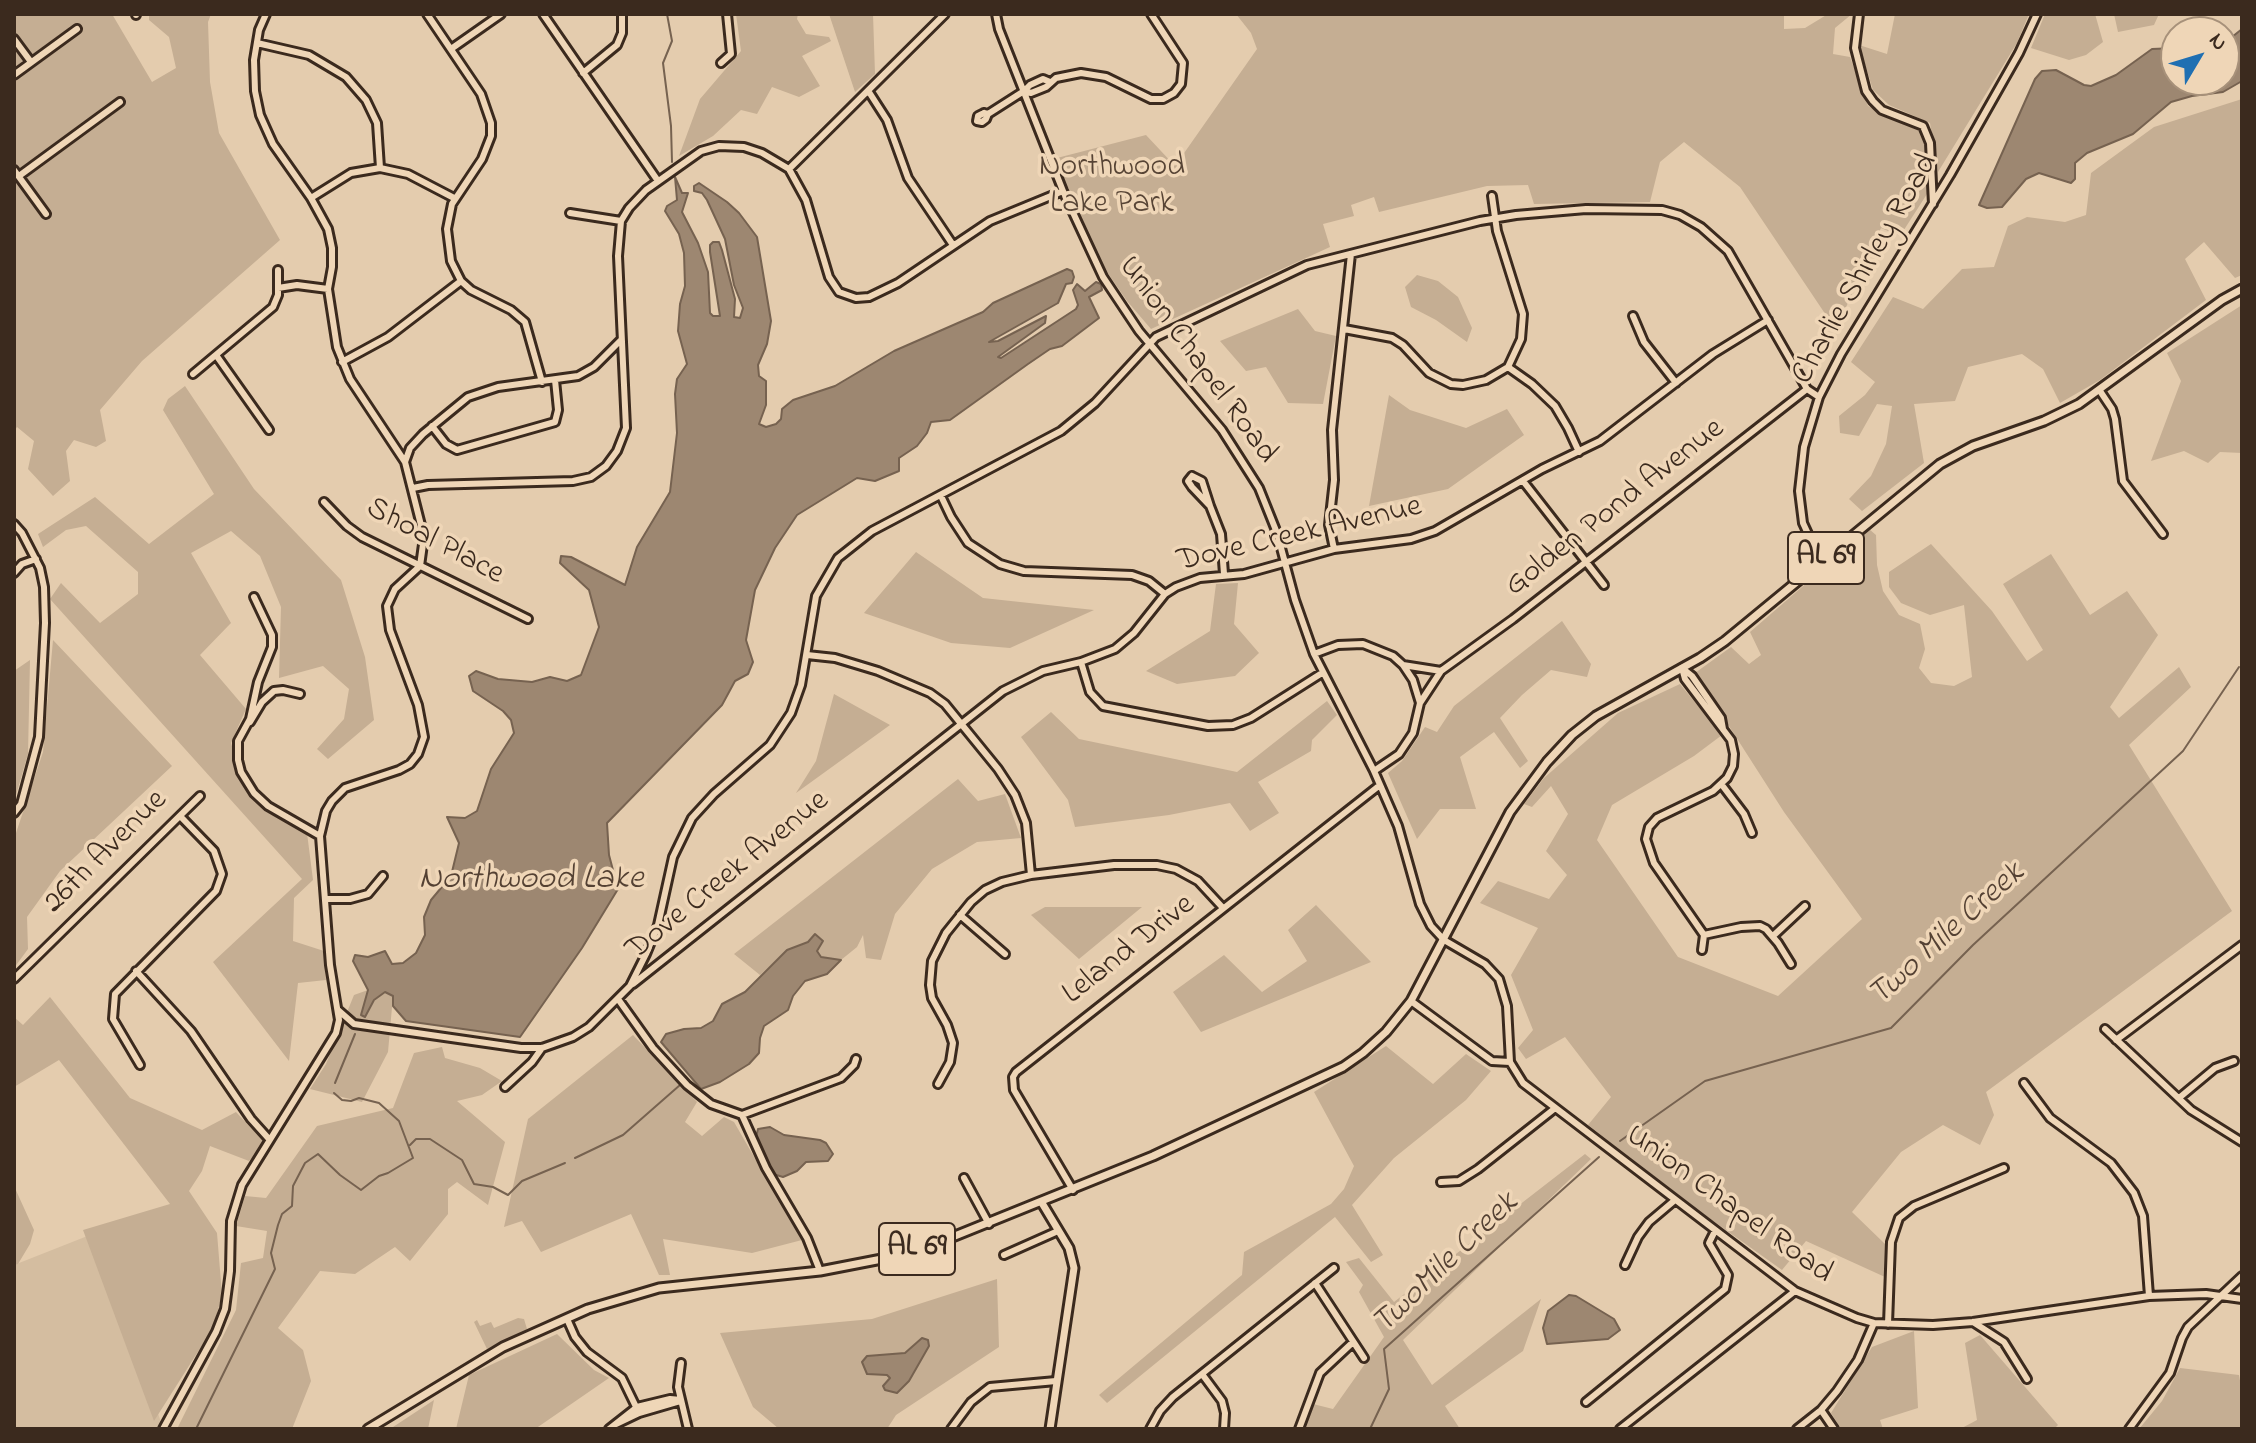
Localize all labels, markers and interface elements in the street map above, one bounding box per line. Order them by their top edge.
north arrow [2160,16,2240,96]
text: N [2200,27,2235,58]
street label: Charlie Shirley Road [1785,148,1949,392]
park label: Northwood Lake Park [1039,150,1185,225]
street label: Union Chapel Road [1108,250,1284,472]
street label: Golden Pond Avenue [1499,411,1733,607]
street label: Dove Creek Avenue [1174,489,1426,583]
street label: Shoal Place [358,491,510,595]
road number: AL 69 [1788,532,1864,584]
street label: 26th Avenue [37,783,177,923]
street label: Dove Creek Avenue [620,784,838,970]
water label: Two Mile Creek [1861,855,2035,1017]
water label: Northwood Lake [419,861,643,901]
street label: Leland Drive [1056,887,1204,1015]
street label: Union Chapel Road [1617,1118,1839,1294]
water label: TwoMile Creek [1365,1185,1529,1345]
road number: AL 69 [879,1223,955,1275]

